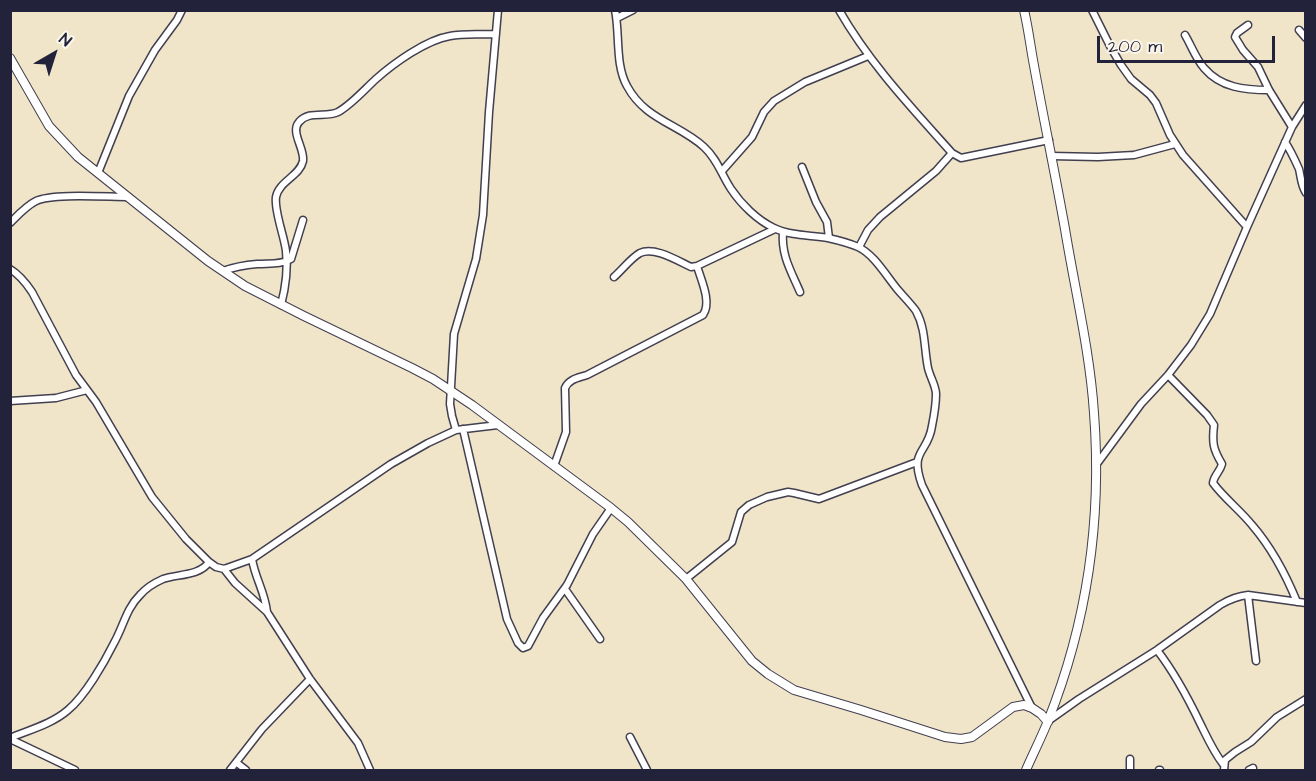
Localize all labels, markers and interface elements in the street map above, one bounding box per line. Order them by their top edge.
north arrow [24,24,84,84]
scale bar [1100,24,1278,62]
text: N [55,28,76,52]
text: 200 m [1108,34,1162,59]

